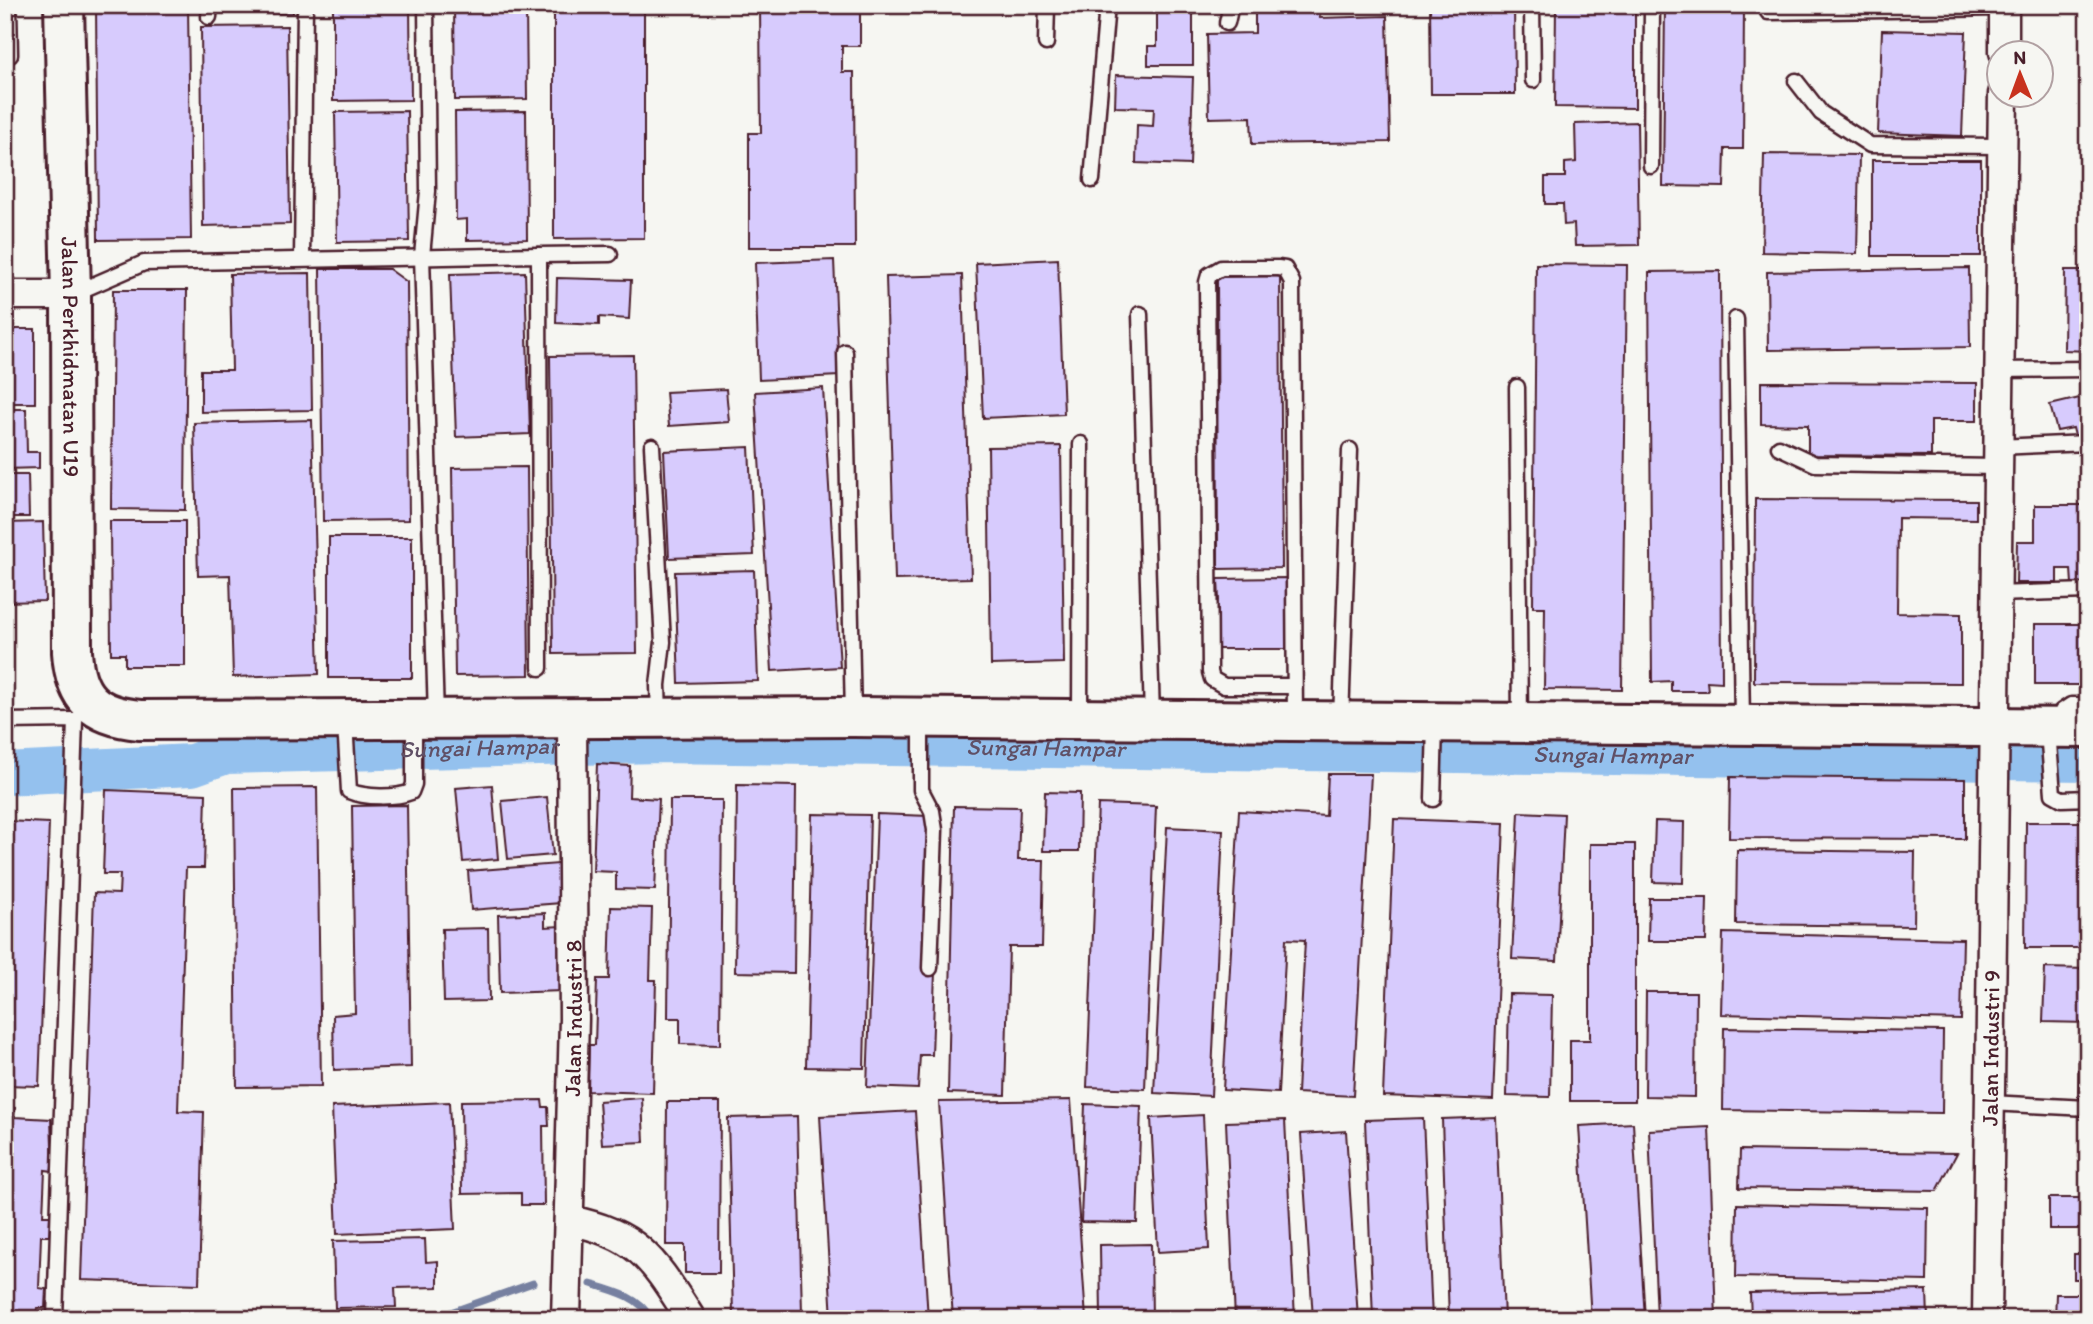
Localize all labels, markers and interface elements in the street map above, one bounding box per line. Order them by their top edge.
north arrow [1984,38,2054,108]
text: N [2013,46,2026,69]
street label: Jalan Perkhidmatan U19 [56,236,86,477]
water label: Sungai Hampar [399,730,561,763]
water label: Sungai Hampar [966,731,1128,762]
water label: Sungai Hampar [1533,739,1695,770]
street label: Jalan Industri 8 [558,940,588,1097]
street label: Jalan Industri 9 [1976,970,2006,1126]

